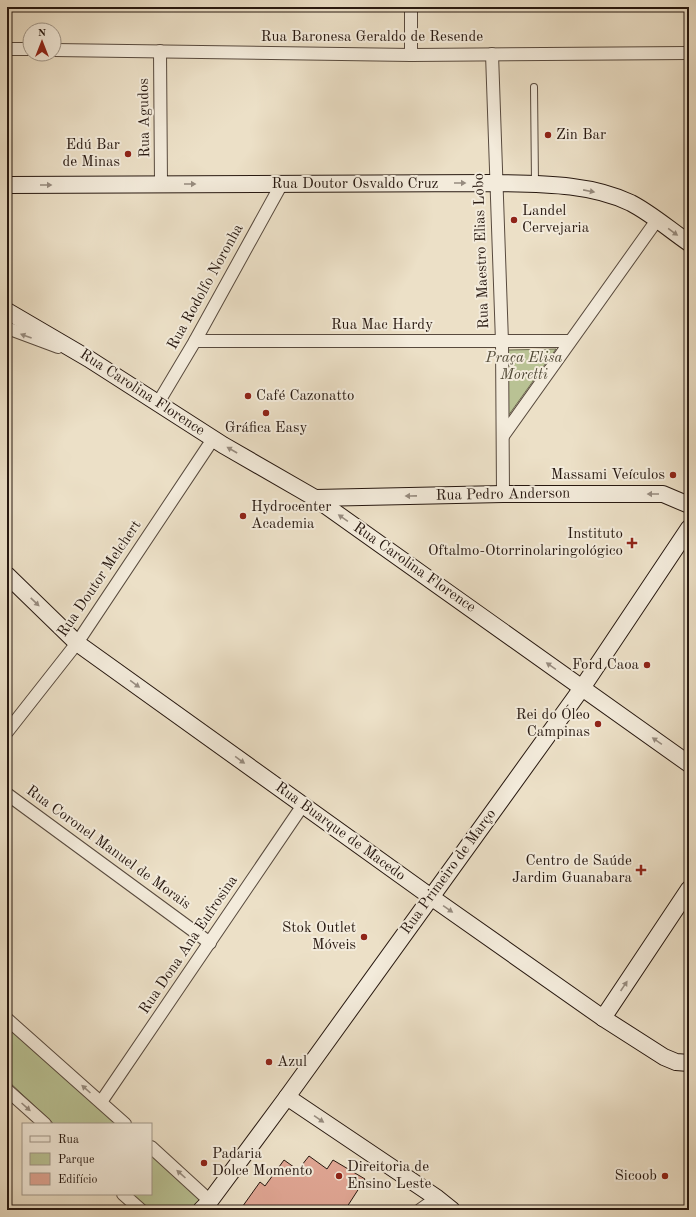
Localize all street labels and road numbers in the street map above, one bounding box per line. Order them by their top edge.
street label: Rua Baronesa Geraldo de Resende [261,30,483,45]
street label: Rua Agudos [137,78,153,158]
street label: Rua Maestro Elias Lobo [472,173,492,329]
street label: Rua Doutor Osvaldo Cruz [272,177,438,192]
street label: Rua Rodolfo Noronha [165,221,247,352]
street label: Rua Mac Hardy [331,318,433,333]
street label: Rua Carolina Florence [77,347,207,439]
street label: Rua Pedro Anderson [435,486,571,504]
street label: Rua Doutor Melchert [55,518,145,640]
street label: Rua Carolina Florence [350,520,478,616]
street label: Rua Buarque de Macedo [272,780,408,884]
street label: Rua Coronel Manuel de Morais [23,783,193,913]
street label: Rua Primeiro de Março [399,807,499,937]
street label: Rua Dona Ana Eufrosina [137,873,241,1017]

